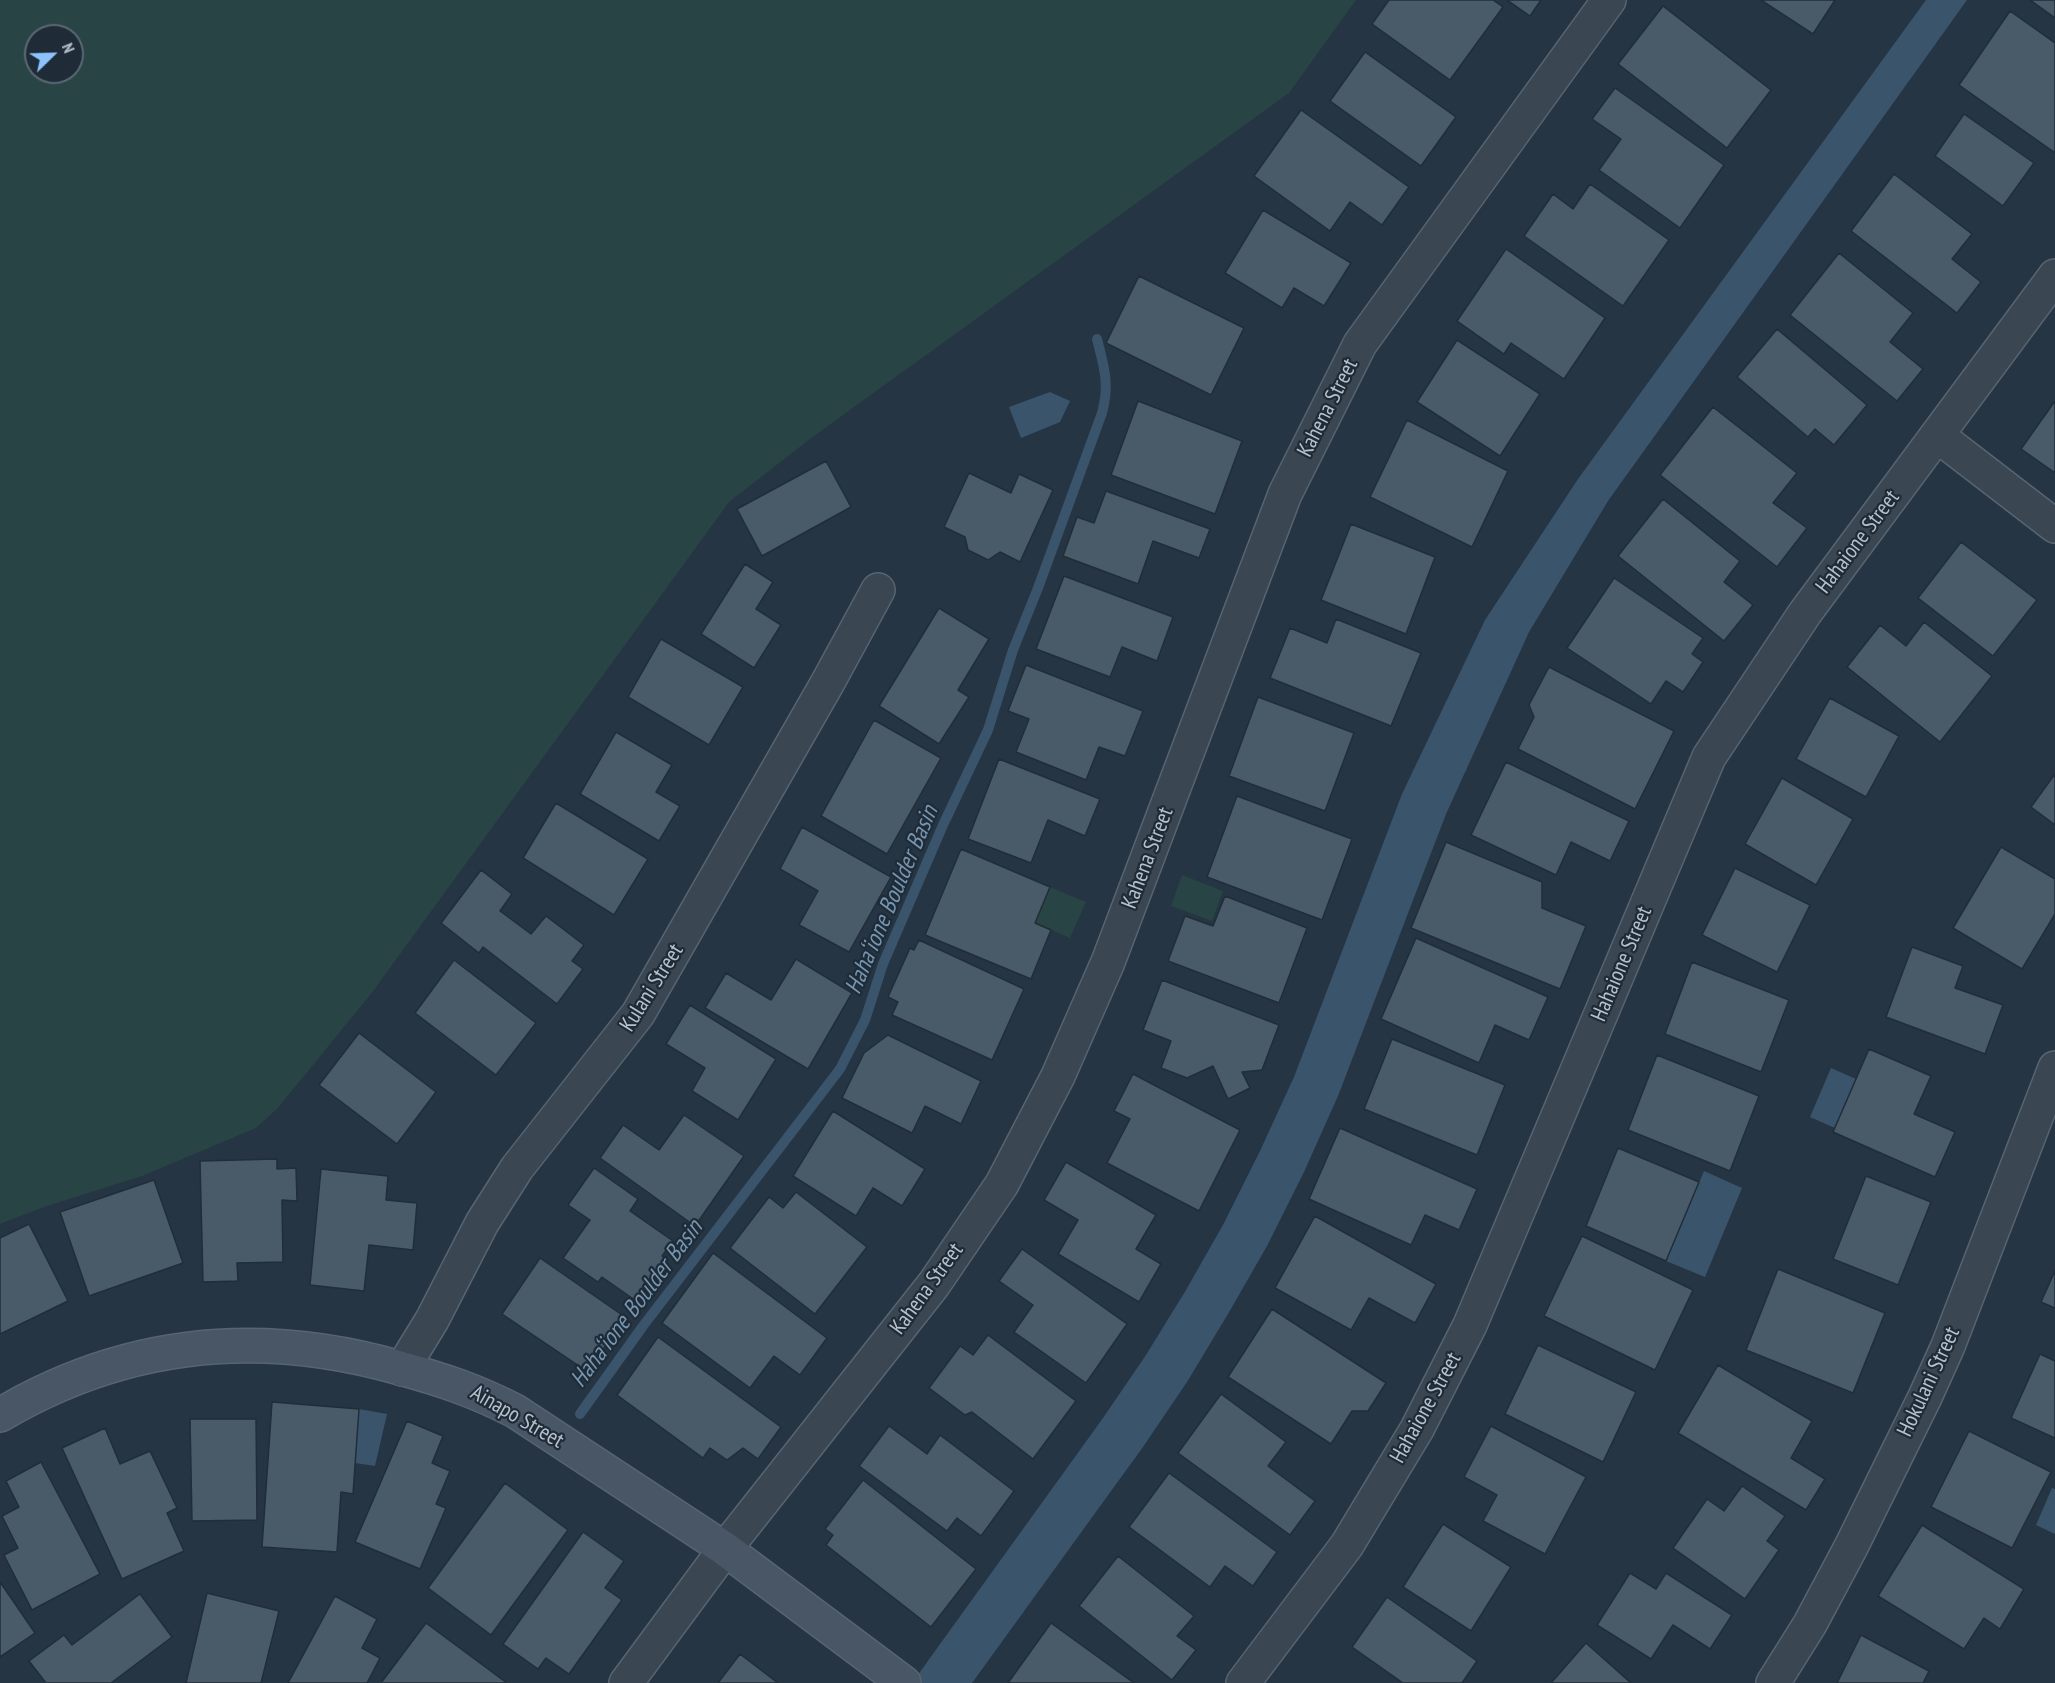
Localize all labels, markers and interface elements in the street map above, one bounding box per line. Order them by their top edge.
north arrow [24,24,84,84]
text: N [58,40,80,56]
street label: Kahena Street [1292,355,1364,461]
street label: Hahaione Street [1811,485,1905,599]
water label: Haha‘ione Boulder Basin [839,802,945,998]
street label: Kahena Street [1117,804,1179,912]
street label: Hahaione Street [1586,903,1658,1025]
street label: Kulani Street [615,939,689,1037]
water label: Haha‘ione Boulder Basin [565,1215,709,1393]
street label: Kahena Street [885,1238,969,1340]
street label: Hokulani Street [1892,1323,1966,1441]
street label: Hahaione Street [1385,1348,1467,1468]
street label: Ainapo Street [466,1380,568,1454]

